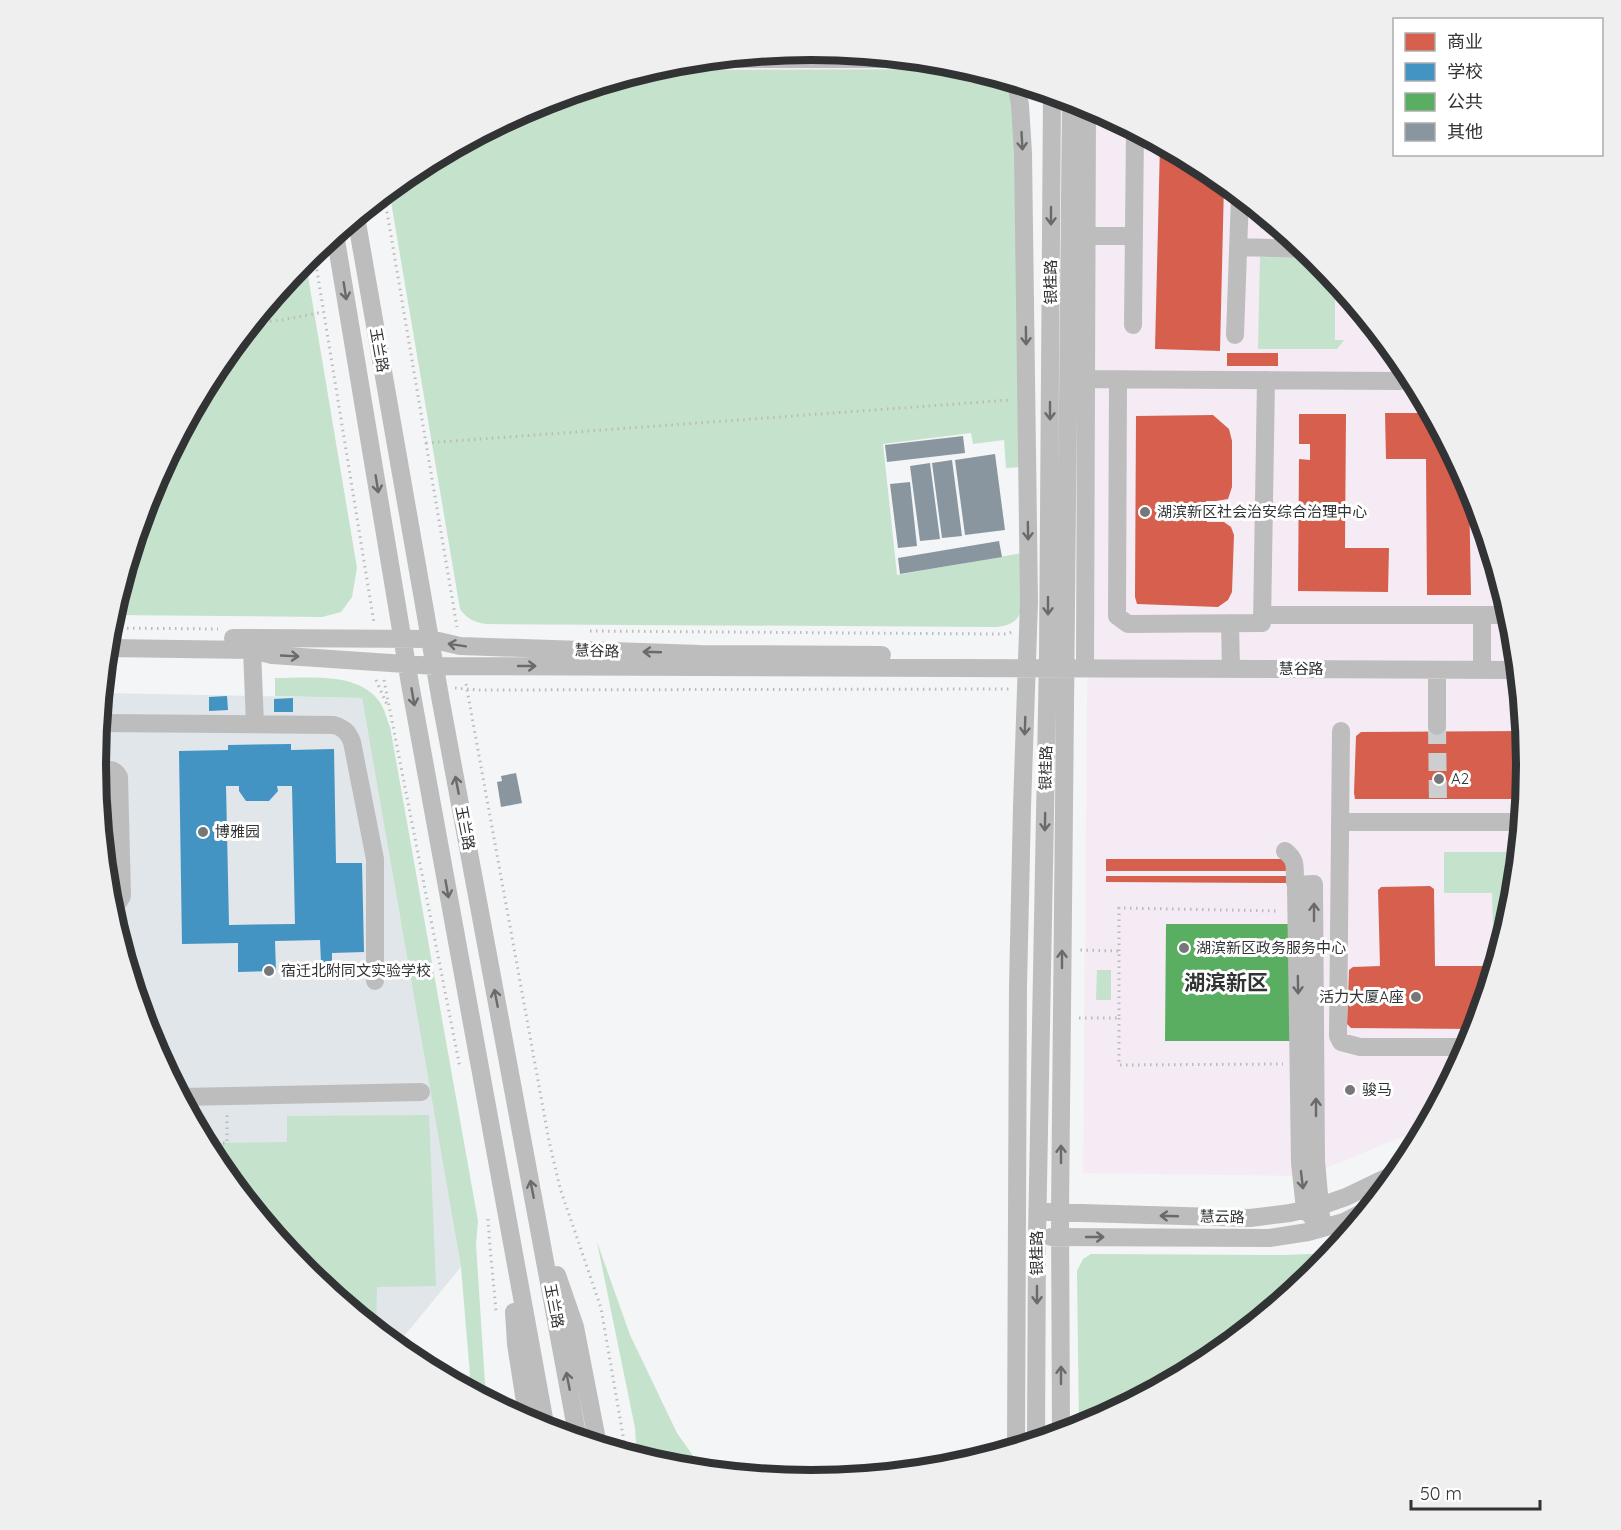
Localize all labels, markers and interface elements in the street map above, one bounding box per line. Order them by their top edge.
legend [1393,18,1603,156]
text: 商业 [1447,30,1483,53]
text: 学校 [1447,60,1483,83]
text: 公共 [1447,90,1483,113]
text: 其他 [1447,120,1483,143]
one-way arrow [1017,131,1028,151]
one-way arrow [1045,205,1057,225]
street label: 银桂路 [1041,259,1060,305]
one-way arrow [340,281,351,301]
street label: 玉兰路 [366,326,393,374]
one-way arrow [1020,326,1032,346]
one-way arrow [1044,400,1056,420]
one-way arrow [372,473,383,493]
place label: 湖滨新区社会治安综合治理中心 [1157,502,1367,521]
marker: 湖滨新区社会治安综合治理中心 [1138,505,1152,519]
one-way arrow [1022,521,1034,541]
one-way arrow [1042,595,1054,615]
one-way arrow [448,639,467,650]
street label: 慧谷路 [574,640,620,661]
one-way arrow [642,647,662,658]
one-way arrow [280,651,300,662]
street label: 慧谷路 [1278,659,1324,678]
one-way arrow [517,660,537,672]
one-way arrow [408,686,419,706]
one-way arrow [1020,716,1031,736]
street label: 银桂路 [1036,745,1055,791]
place label: A2 [1451,769,1469,788]
marker: A2 [1432,772,1446,786]
one-way arrow [451,776,462,796]
street label: 玉兰路 [452,804,479,852]
one-way arrow [1039,811,1050,831]
place label: 博雅园 [215,822,260,841]
marker: 博雅园 [196,825,210,839]
one-way arrow [442,878,453,898]
one-way arrow [1308,902,1320,922]
place label: 湖滨新区政务服务中心 [1196,938,1346,957]
marker: 湖滨新区政务服务中心 [1177,941,1191,955]
one-way arrow [1056,949,1068,969]
place label: 宿迁北附同文实验学校 [281,961,431,980]
marker: 宿迁北附同文实验学校 [262,964,276,978]
district label: 湖滨新区 [1184,969,1268,995]
one-way arrow [1292,975,1304,995]
place label: 活力大厦A座 [1319,987,1404,1006]
one-way arrow [490,988,501,1008]
marker: 活力大厦A座 [1409,990,1423,1004]
place label: 骏马 [1362,1080,1392,1099]
marker: 骏马 [1343,1083,1357,1097]
one-way arrow [1310,1097,1322,1117]
one-way arrow [1055,1144,1067,1164]
one-way arrow [1297,1170,1308,1190]
one-way arrow [526,1180,537,1200]
street label: 慧云路 [1199,1207,1245,1226]
one-way arrow [1160,1210,1180,1221]
street label: 银桂路 [1027,1230,1046,1276]
one-way arrow [1085,1231,1105,1243]
street label: 玉兰路 [541,1282,568,1330]
one-way arrow [1031,1285,1043,1305]
one-way arrow [1055,1365,1067,1385]
one-way arrow [562,1372,573,1391]
scale bar [1411,1473,1540,1511]
text: 50 m [1420,1482,1462,1505]

